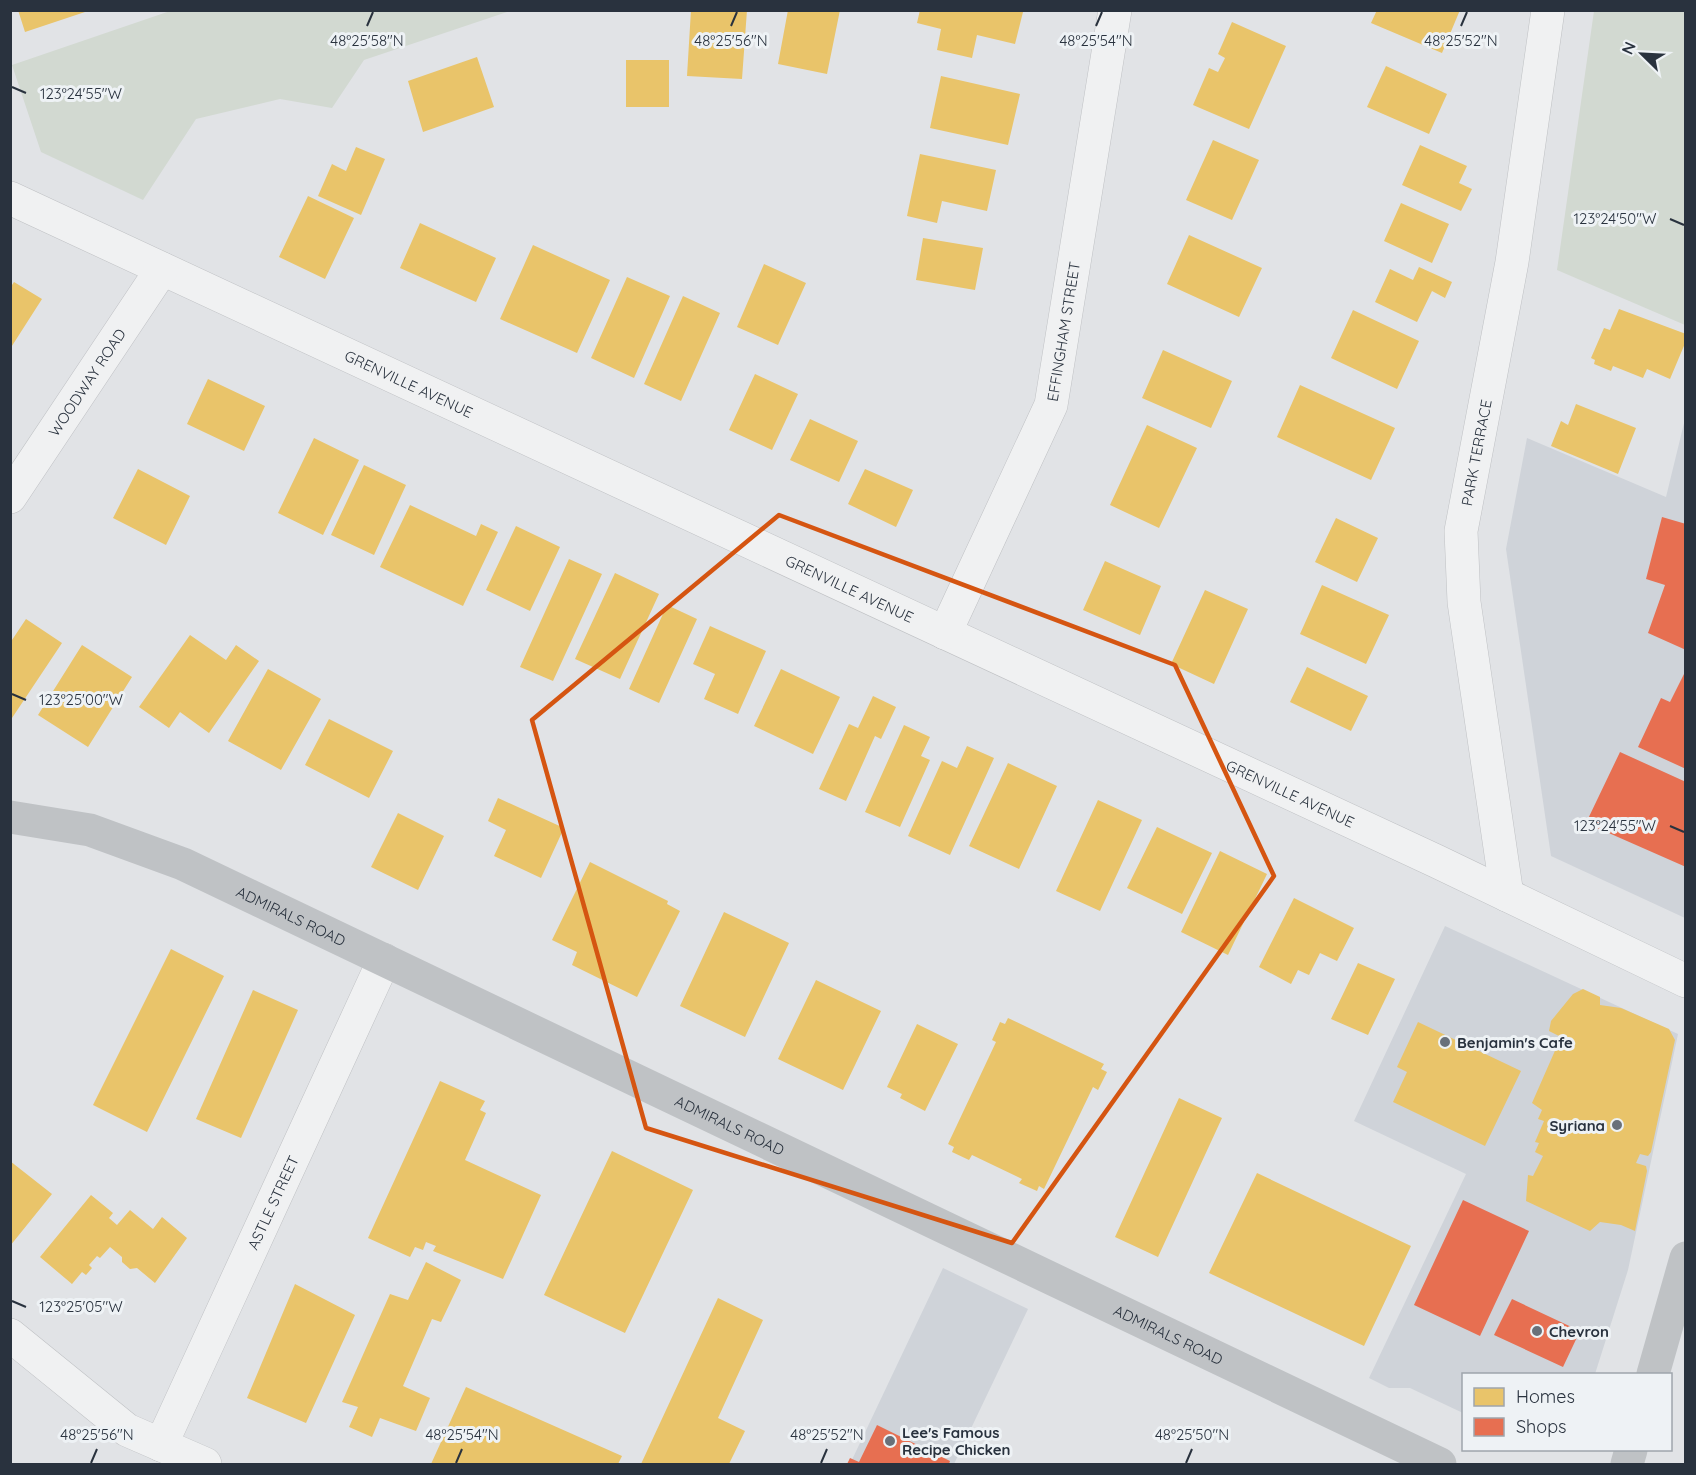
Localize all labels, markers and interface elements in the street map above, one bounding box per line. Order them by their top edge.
north arrow [1612,24,1672,84]
text: 48°25'58"N [330,31,404,50]
text: 48°25'56"N [694,31,768,50]
text: 48°25'54"N [1059,31,1133,50]
text: 48°25'52"N [1424,31,1498,50]
text: N [1617,38,1640,57]
text: 123°24'55"W [40,84,123,103]
text: 123°24'50"W [1574,209,1657,228]
street label: EFFINGHAM STREET [1042,260,1084,403]
street label: WOODWAY ROAD [44,324,129,440]
street label: GRENVILLE AVENUE [342,346,476,421]
street label: PARK TERRACE [1456,398,1495,507]
street label: GRENVILLE AVENUE [783,550,917,626]
text: 123°25'00"W [39,690,124,709]
street label: GRENVILLE AVENUE [1223,755,1358,831]
text: 123°24'55"W [1574,816,1657,835]
street label: ADMIRALS ROAD [234,881,349,950]
place label: Benjamin's Cafe [1457,1033,1573,1052]
marker: Benjamin's Cafe [1438,1035,1452,1049]
street label: ADMIRALS ROAD [672,1091,788,1159]
place label: Syriana [1549,1116,1605,1135]
marker: Syriana [1610,1118,1624,1132]
street label: ASTLE STREET [243,1152,302,1253]
text: 123°25'05"W [39,1297,123,1316]
street label: ADMIRALS ROAD [1111,1300,1226,1369]
place label: Chevron [1549,1322,1609,1341]
marker: Chevron [1530,1324,1544,1338]
legend [1462,1373,1672,1451]
text: Homes [1516,1385,1575,1408]
text: Shops [1516,1415,1567,1438]
place label: Lee's Famous Recipe Chicken [902,1423,1010,1459]
text: 48°25'56"N [60,1425,134,1444]
text: 48°25'54"N [425,1425,499,1444]
text: 48°25'52"N [790,1425,864,1444]
text: 48°25'50"N [1155,1425,1229,1444]
marker: Lee's Famous Recipe Chicken [883,1434,897,1448]

